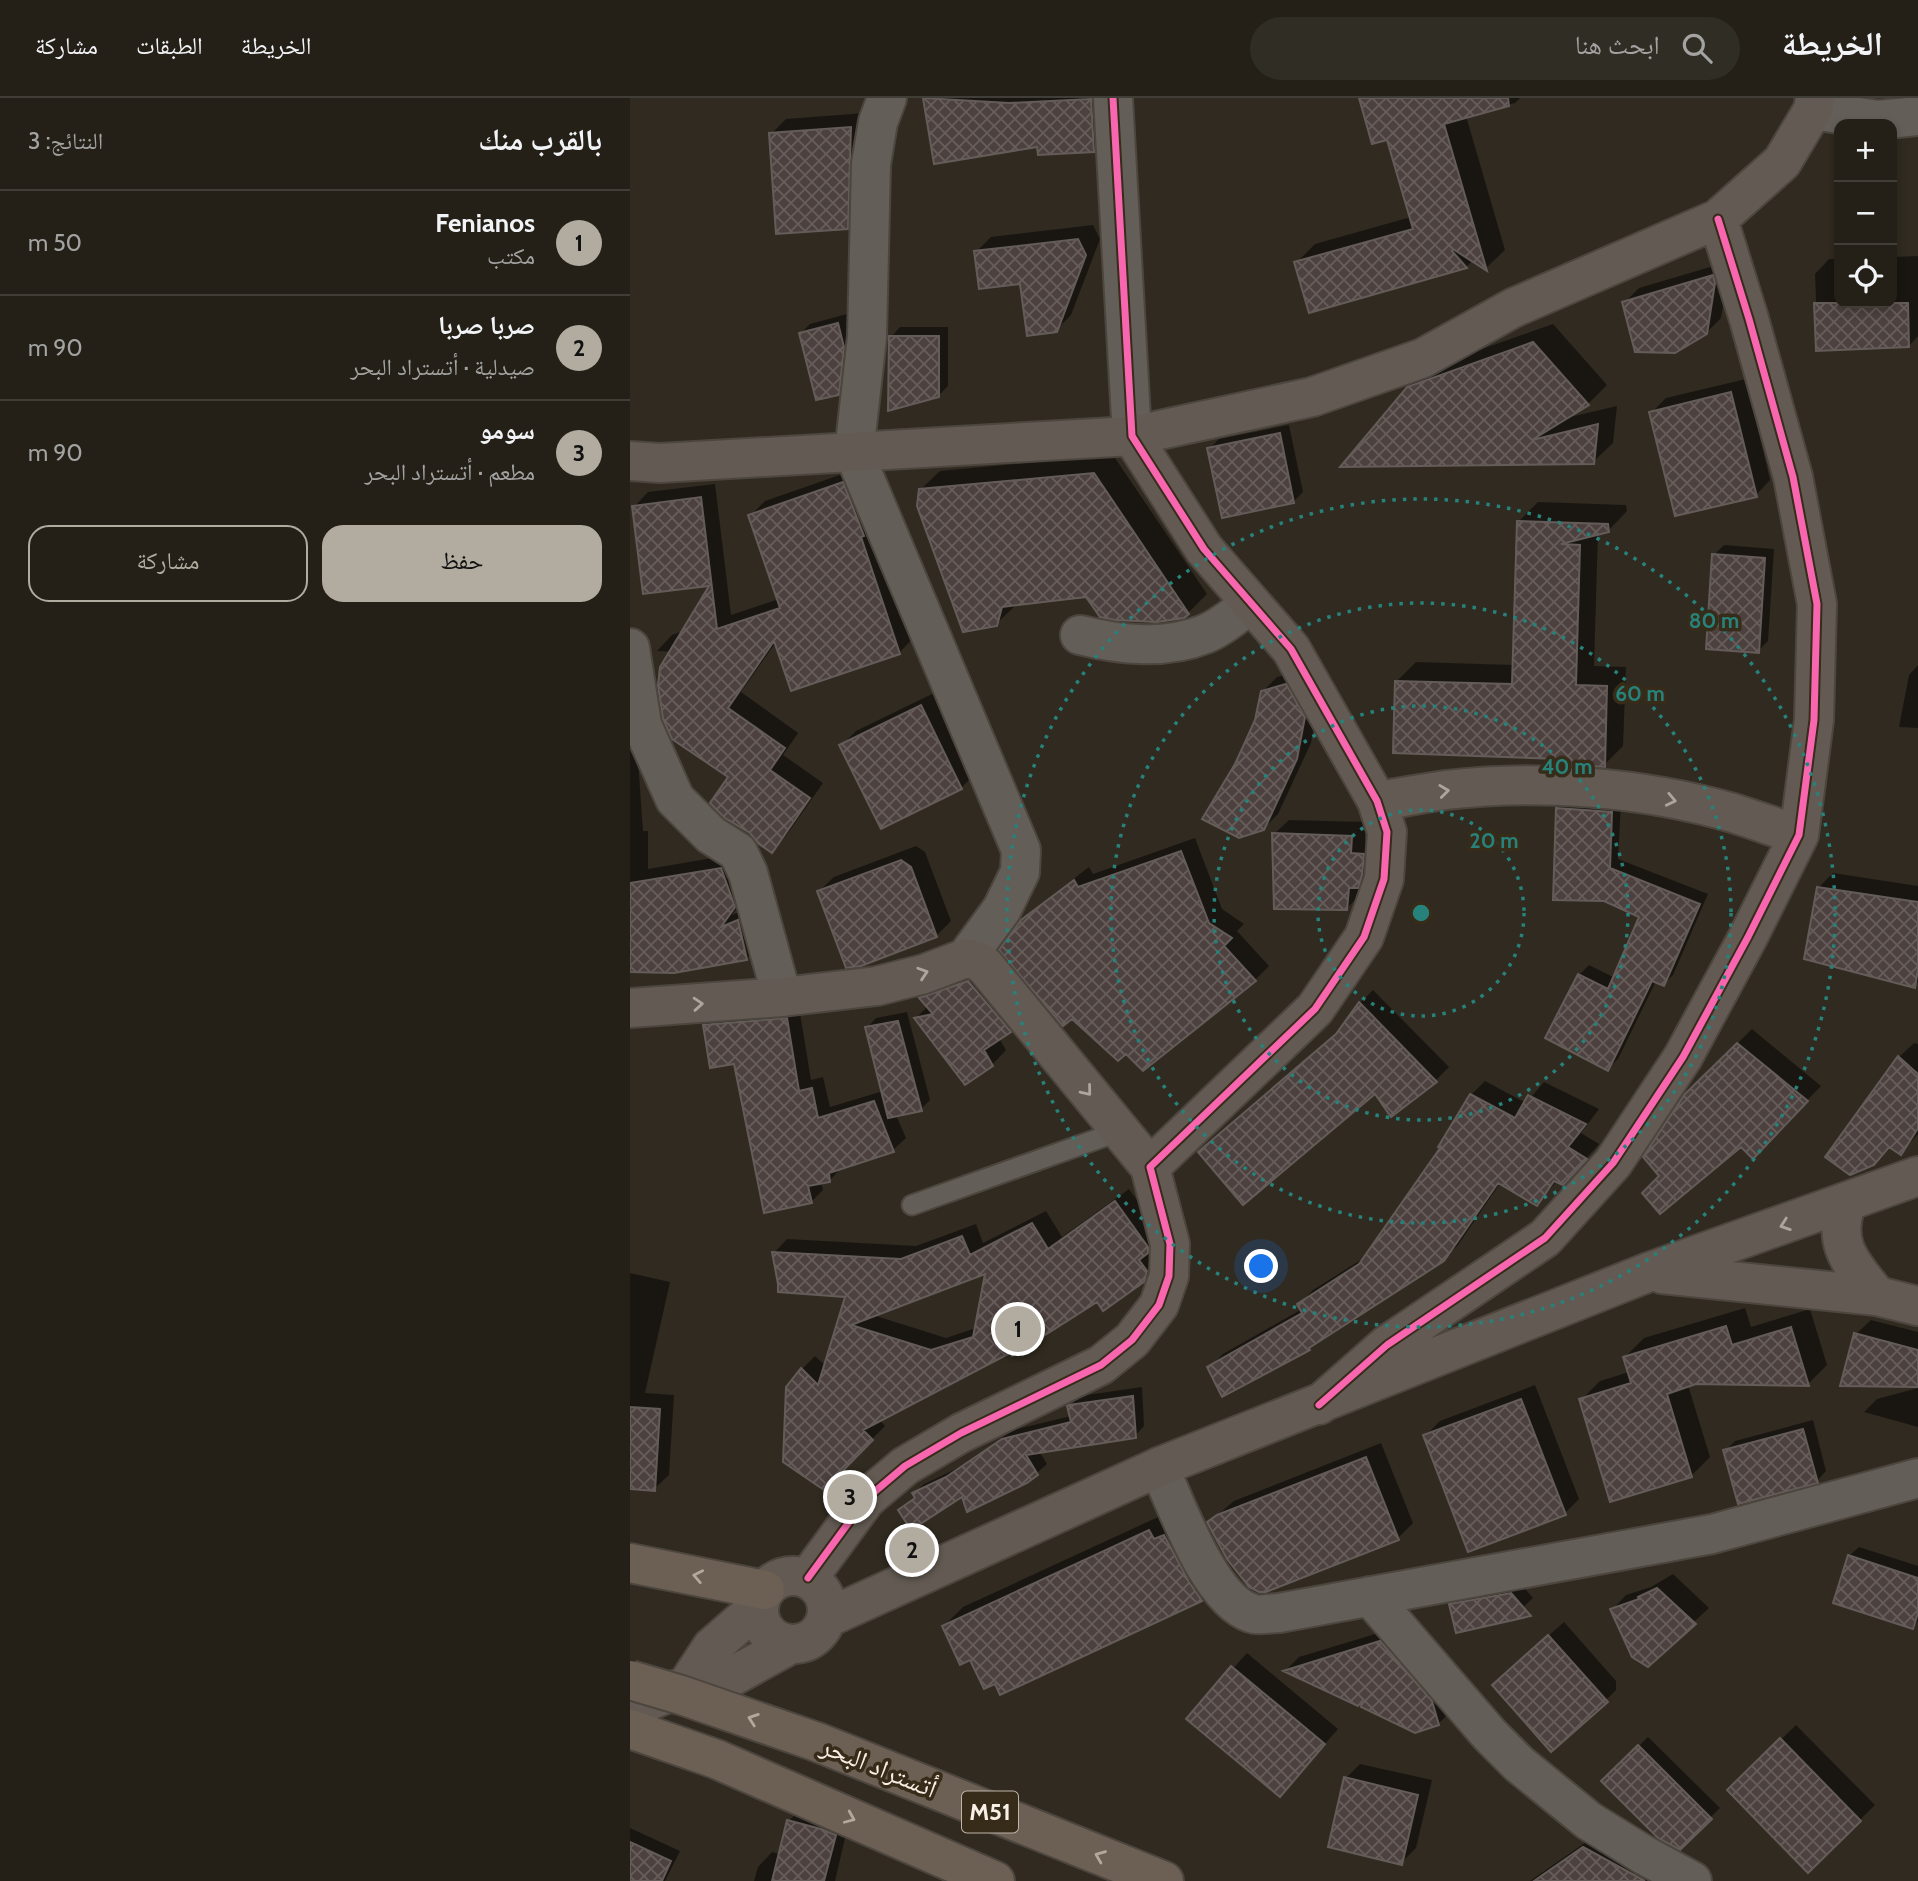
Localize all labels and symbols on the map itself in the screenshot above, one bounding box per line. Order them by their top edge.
text: 80 m [1689,608,1739,633]
text: 60 m [1615,681,1665,706]
text: 40 m [1542,754,1592,779]
one-way arrow [1439,784,1450,799]
one-way arrow [1665,791,1677,806]
text: 20 m [1470,828,1518,853]
centre of rings [1409,901,1433,925]
one-way arrow [917,967,929,982]
one-way arrow [693,997,704,1012]
one-way arrow [1079,1082,1091,1095]
one-way arrow [1779,1217,1792,1231]
your location [1244,1249,1278,1283]
pin: 1 [995,1303,1041,1355]
pin: 3 [827,1471,873,1523]
pin: 2 [889,1524,935,1576]
one-way arrow [692,1570,704,1585]
one-way arrow [747,1713,759,1727]
street label: أتستراد البحر [815,1729,942,1805]
road number: M51 [962,1792,1018,1832]
one-way arrow [843,1810,855,1824]
one-way arrow [1095,1850,1107,1864]

